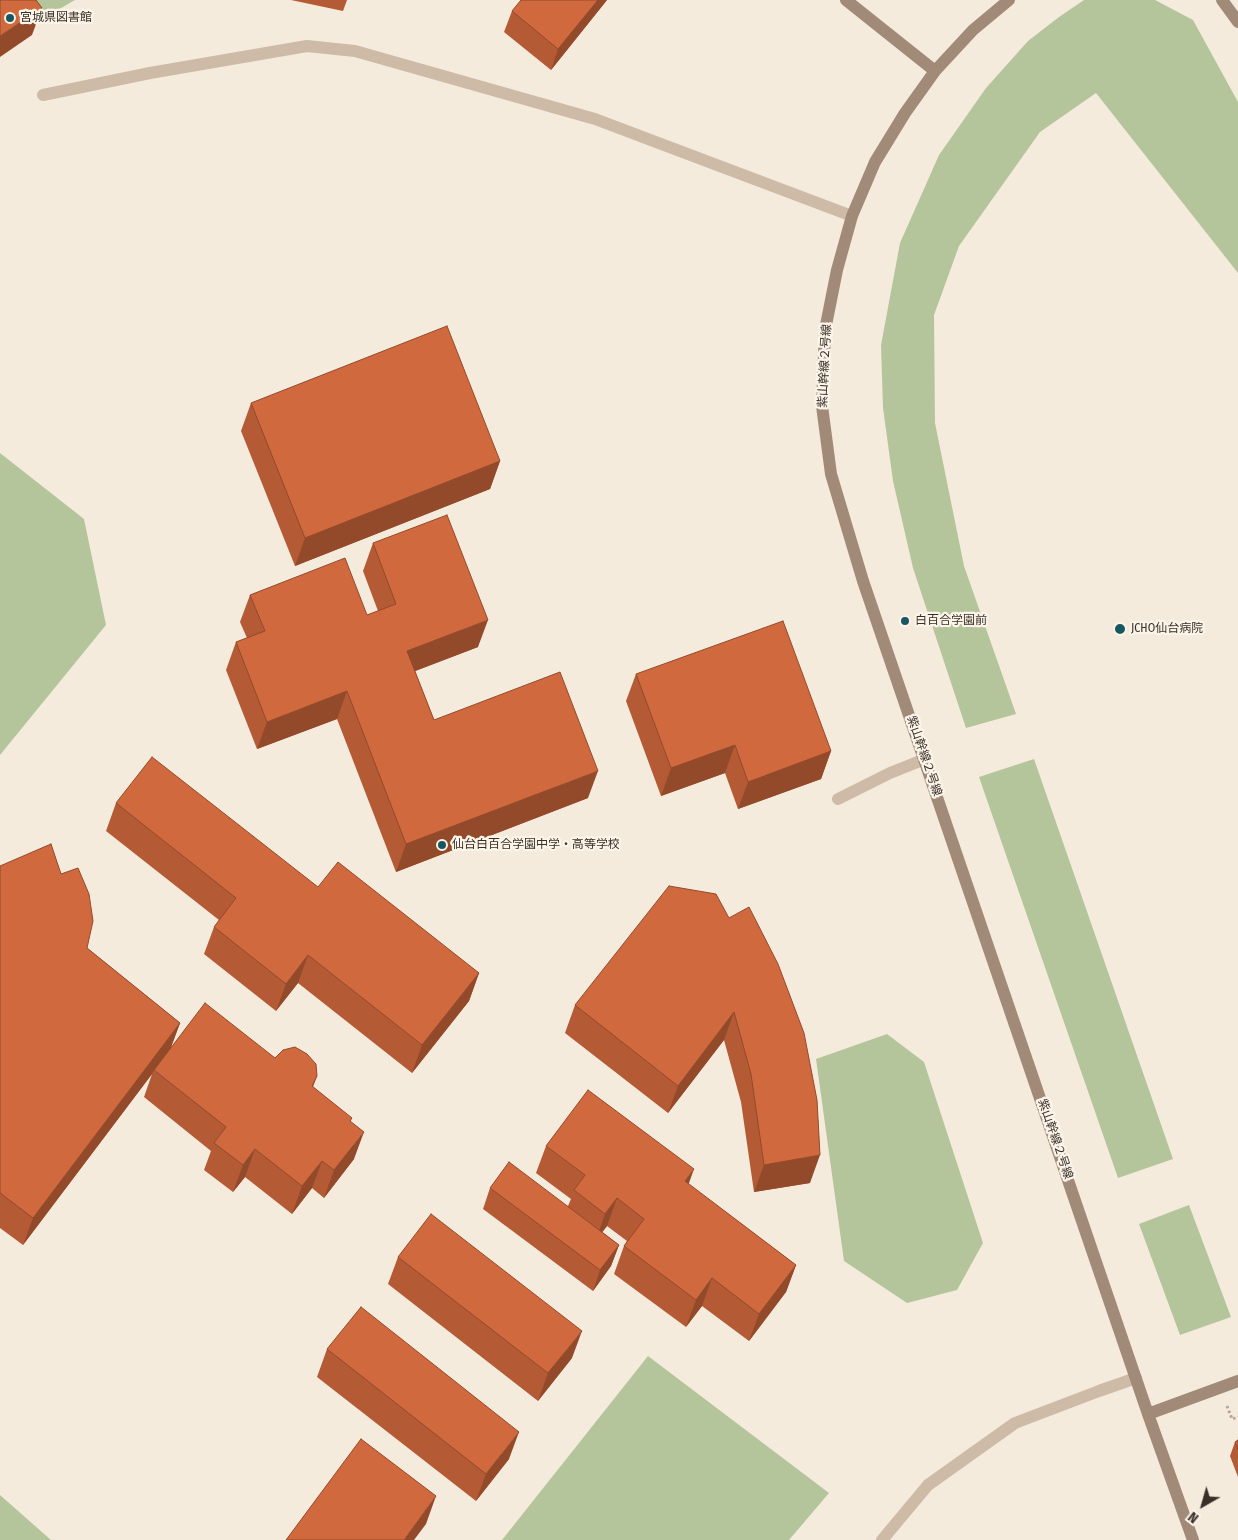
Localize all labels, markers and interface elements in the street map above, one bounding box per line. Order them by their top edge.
place label: 宮城県図書館 [20,11,92,25]
marker: 宮城県図書館 [4,12,16,24]
street label: 紫山幹線２号線 [816,324,834,408]
place label: 白百合学園前 [915,614,987,628]
marker: 白百合学園前 [899,615,911,627]
marker: JCHO仙台病院 [1113,622,1127,636]
place label: JCHO仙台病院 [1131,622,1203,636]
street label: 紫山幹線２号線 [904,714,944,798]
place label: 仙台白百合学園中学・高等学校 [452,838,620,852]
marker: 仙台白百合学園中学・高等学校 [436,839,448,851]
street label: 紫山幹線２号線 [1035,1097,1075,1181]
north arrow [1178,1480,1228,1530]
text: N [1185,1508,1202,1527]

